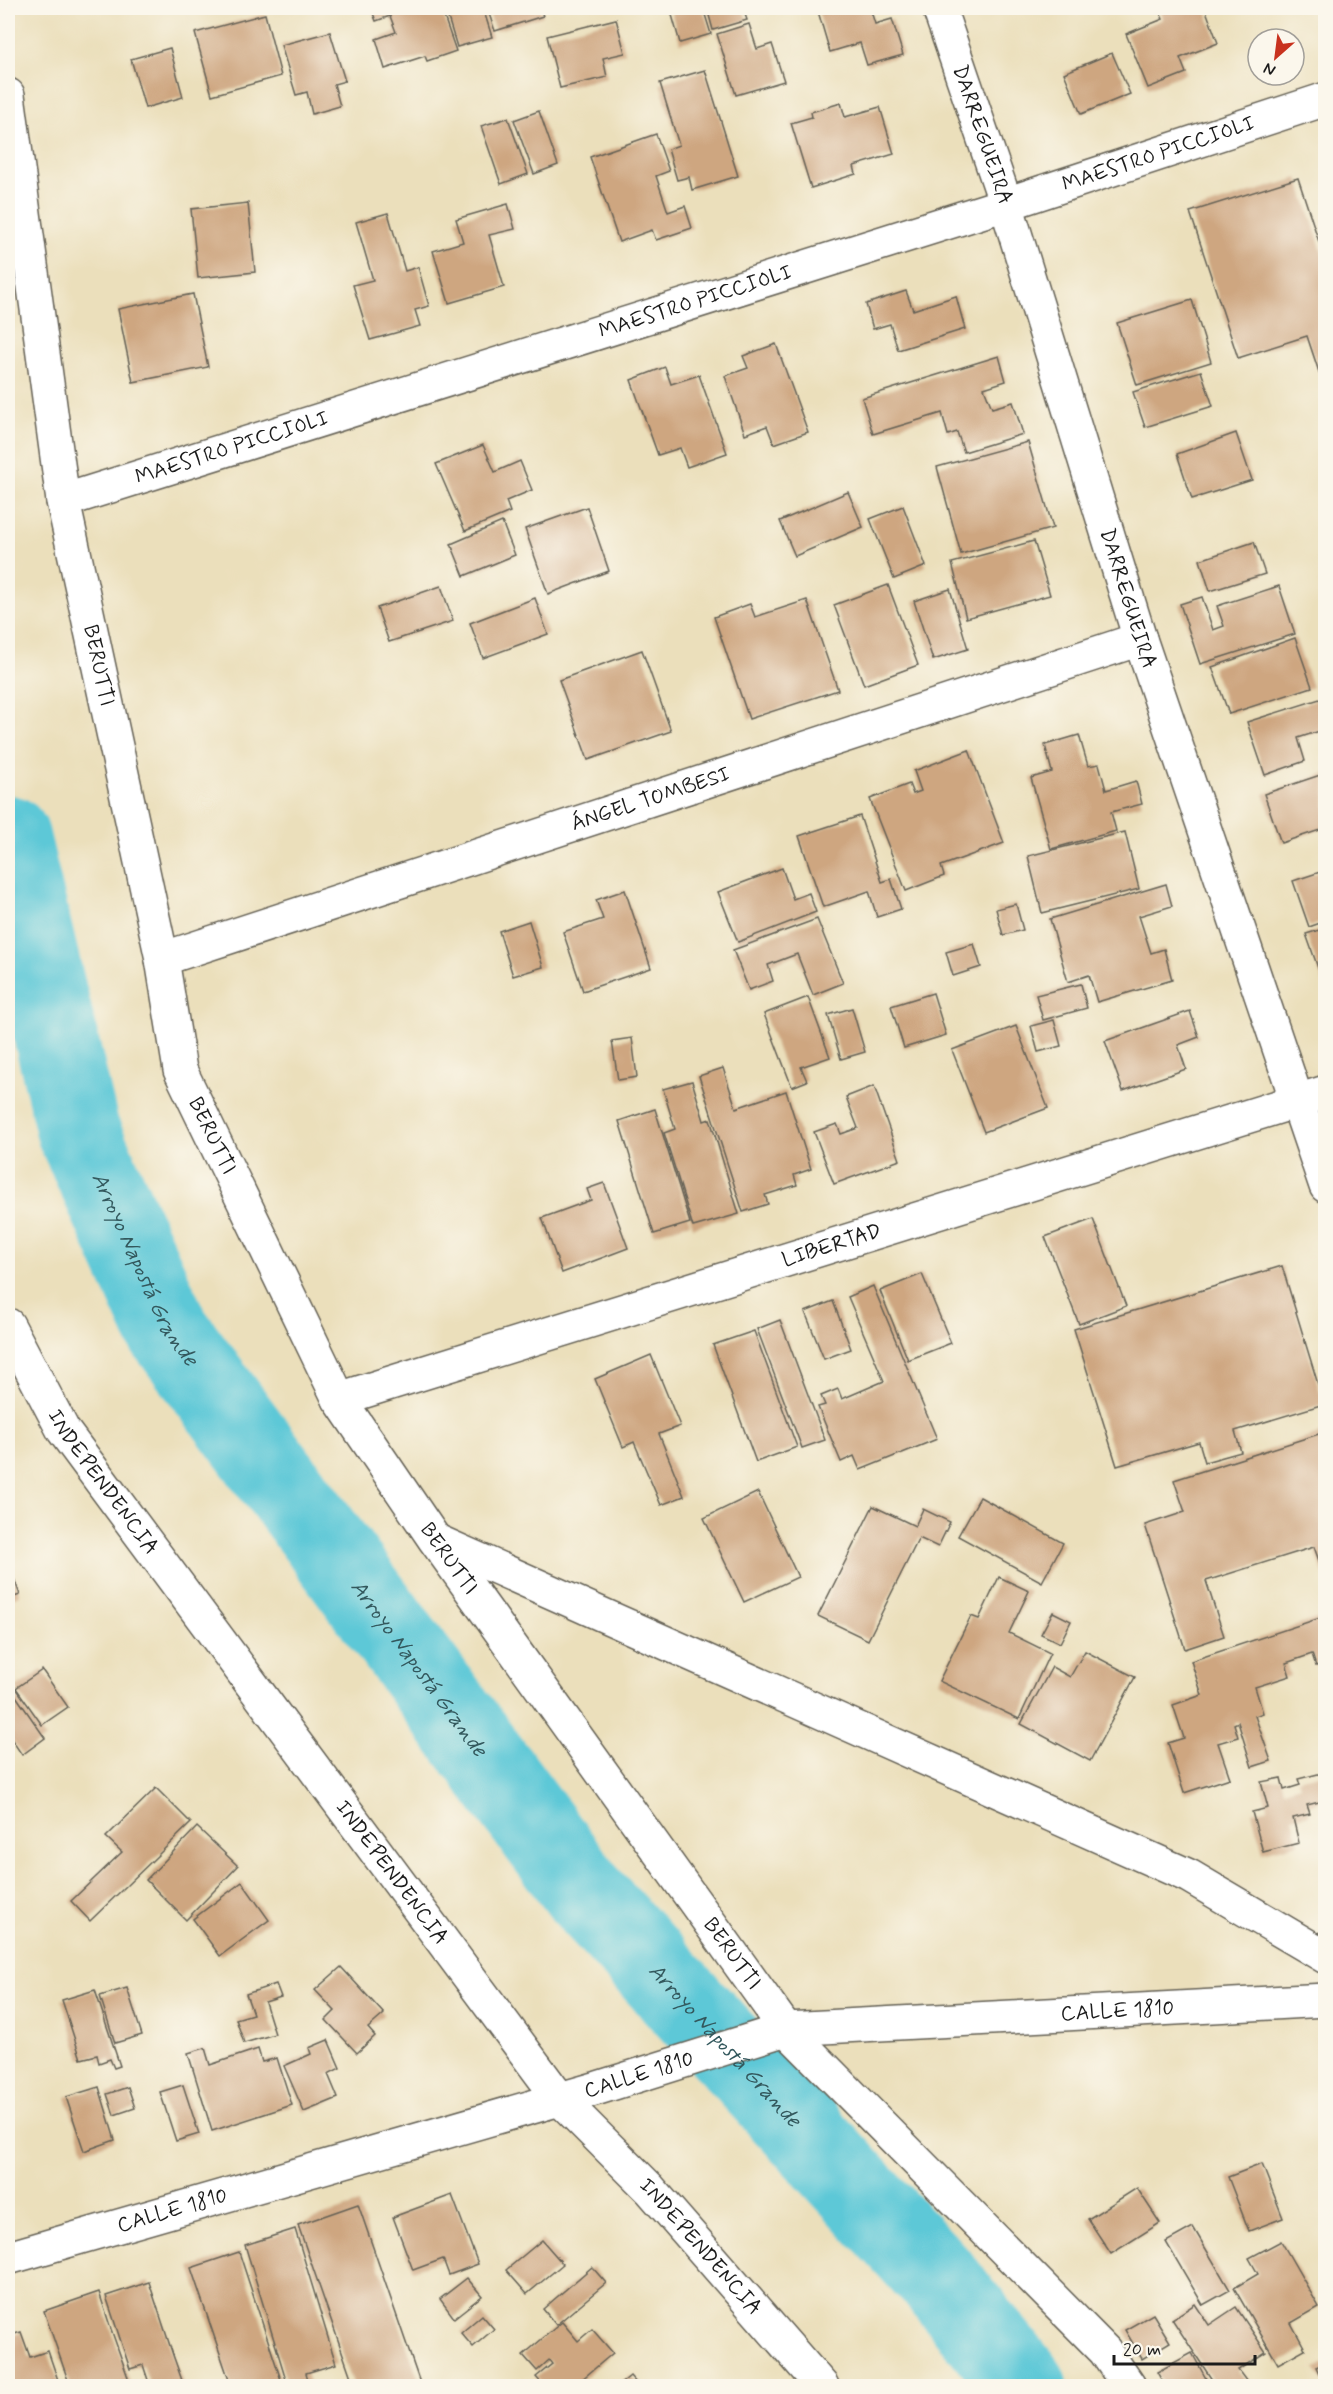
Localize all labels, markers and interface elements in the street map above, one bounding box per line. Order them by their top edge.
north arrow [1246,27,1306,87]
text: N [1260,57,1279,81]
street label: DARREGUEIRA [946,61,1019,208]
street label: MAESTRO PICCIOLI [1058,109,1258,199]
street label: MAESTRO PICCIOLI [595,258,795,345]
street label: MAESTRO PICCIOLI [132,404,332,491]
street label: DARREGUEIRA [1093,525,1163,672]
street label: BERUTTI [76,622,121,709]
street label: ÁNGEL TOMBESI [568,760,733,838]
street label: BERUTTI [181,1093,242,1179]
water label: Arroyo Napostá Grande [85,1168,205,1373]
street label: LIBERTAD [779,1217,885,1274]
street label: INDEPENDENCIA [41,1405,165,1561]
street label: BERUTTI [413,1517,484,1601]
water label: Arroyo Napostá Grande [344,1575,494,1764]
street label: INDEPENDENCIA [329,1795,455,1951]
street label: BERUTTI [697,1912,767,1995]
water label: Arroyo Napostá Grande [642,1958,807,2135]
street label: CALLE 1810 [1060,1994,1175,2028]
street label: CALLE 1810 [581,2045,697,2105]
street label: INDEPENDENCIA [633,2172,768,2321]
street label: CALLE 1810 [114,2181,231,2240]
scale bar [1114,2328,1255,2366]
text: 20 m [1123,2338,1161,2362]

